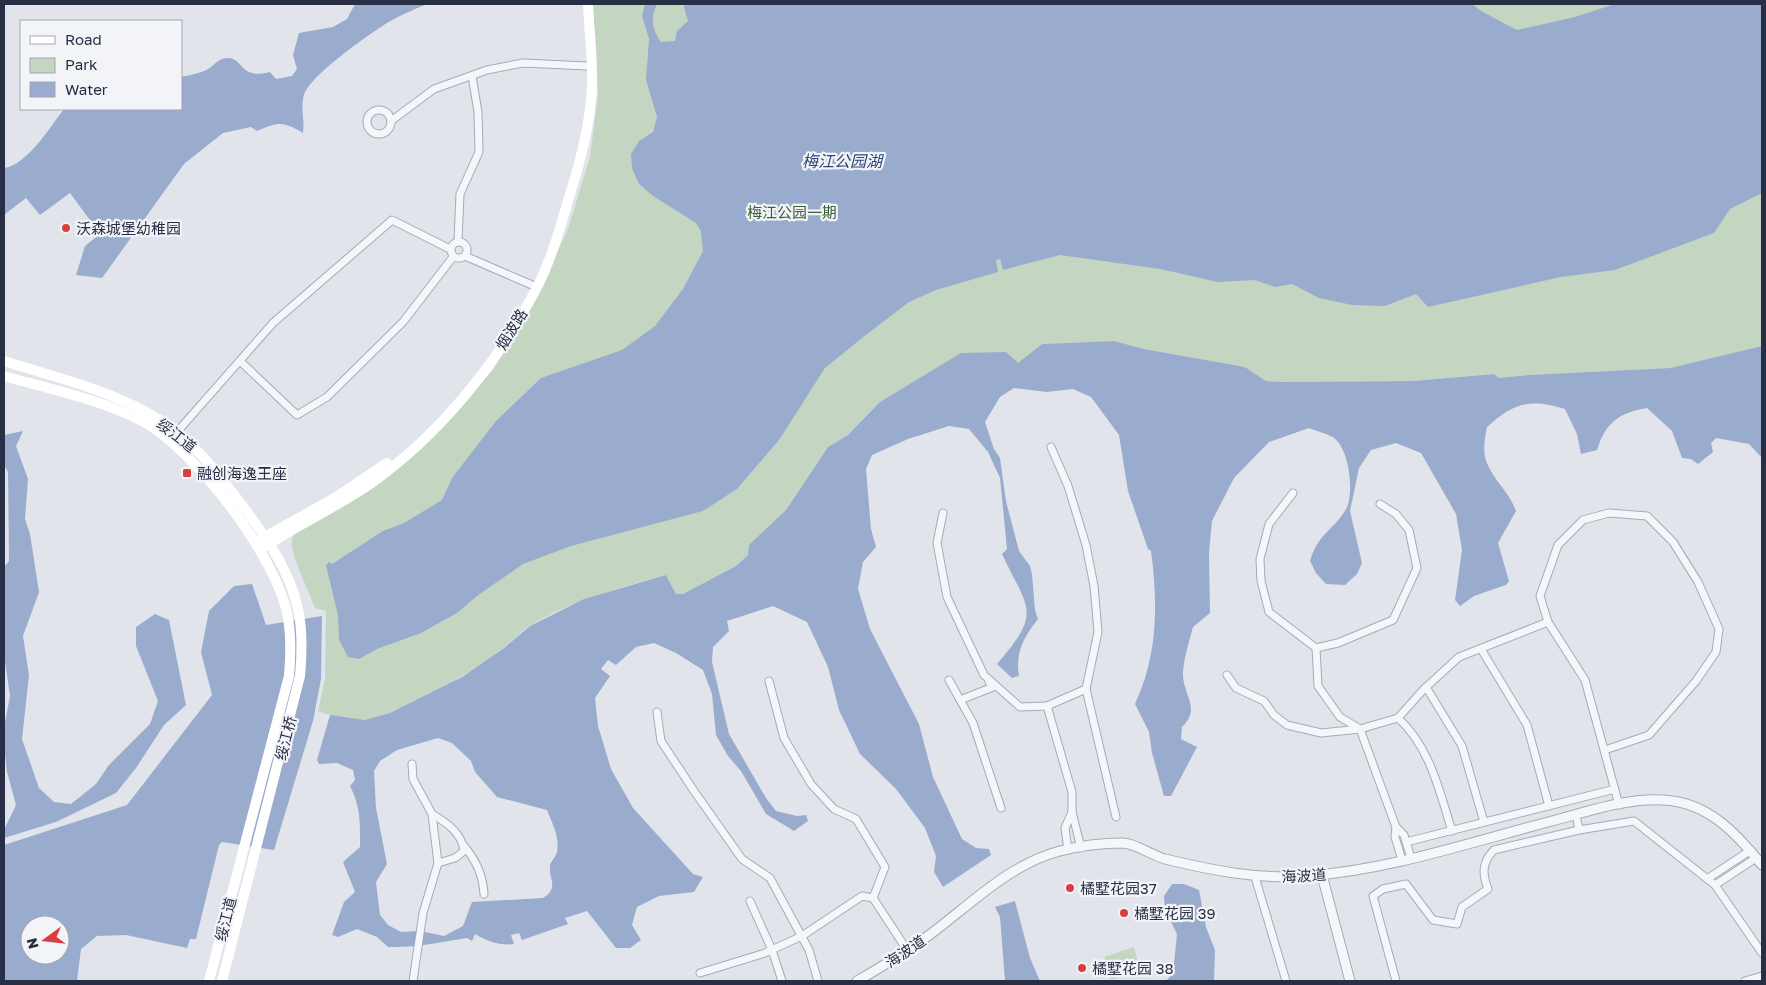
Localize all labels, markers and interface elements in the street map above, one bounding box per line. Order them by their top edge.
legend [20,20,182,110]
text: Road [65,30,102,48]
text: Park [65,55,98,73]
text: Water [65,80,108,98]
water label: 梅江公园湖 [802,151,885,171]
park label: 梅江公园一期 [747,203,837,221]
place label: 沃森城堡幼稚园 [76,219,181,237]
marker: 沃森城堡幼稚园 [60,222,72,234]
street label: 烟波路 [491,305,531,353]
street label: 绥江道 [154,414,200,456]
place label: 融创海逸王座 [197,464,287,482]
marker: 融创海逸王座 [181,467,193,479]
street label: 绥江桥 [271,714,299,762]
street label: 海波道 [1281,865,1327,885]
place label: 橘墅花园37 [1080,879,1157,897]
marker: 橘墅花园37 [1064,882,1076,894]
street label: 绥江道 [211,895,239,943]
place label: 橘墅花园 39 [1134,904,1216,922]
marker: 橘墅花园 39 [1118,907,1130,919]
north arrow [20,915,70,965]
street label: 海波道 [881,931,929,971]
text: N [22,936,42,951]
place label: 橘墅花园 38 [1092,959,1174,977]
marker: 橘墅花园 38 [1076,962,1088,974]

